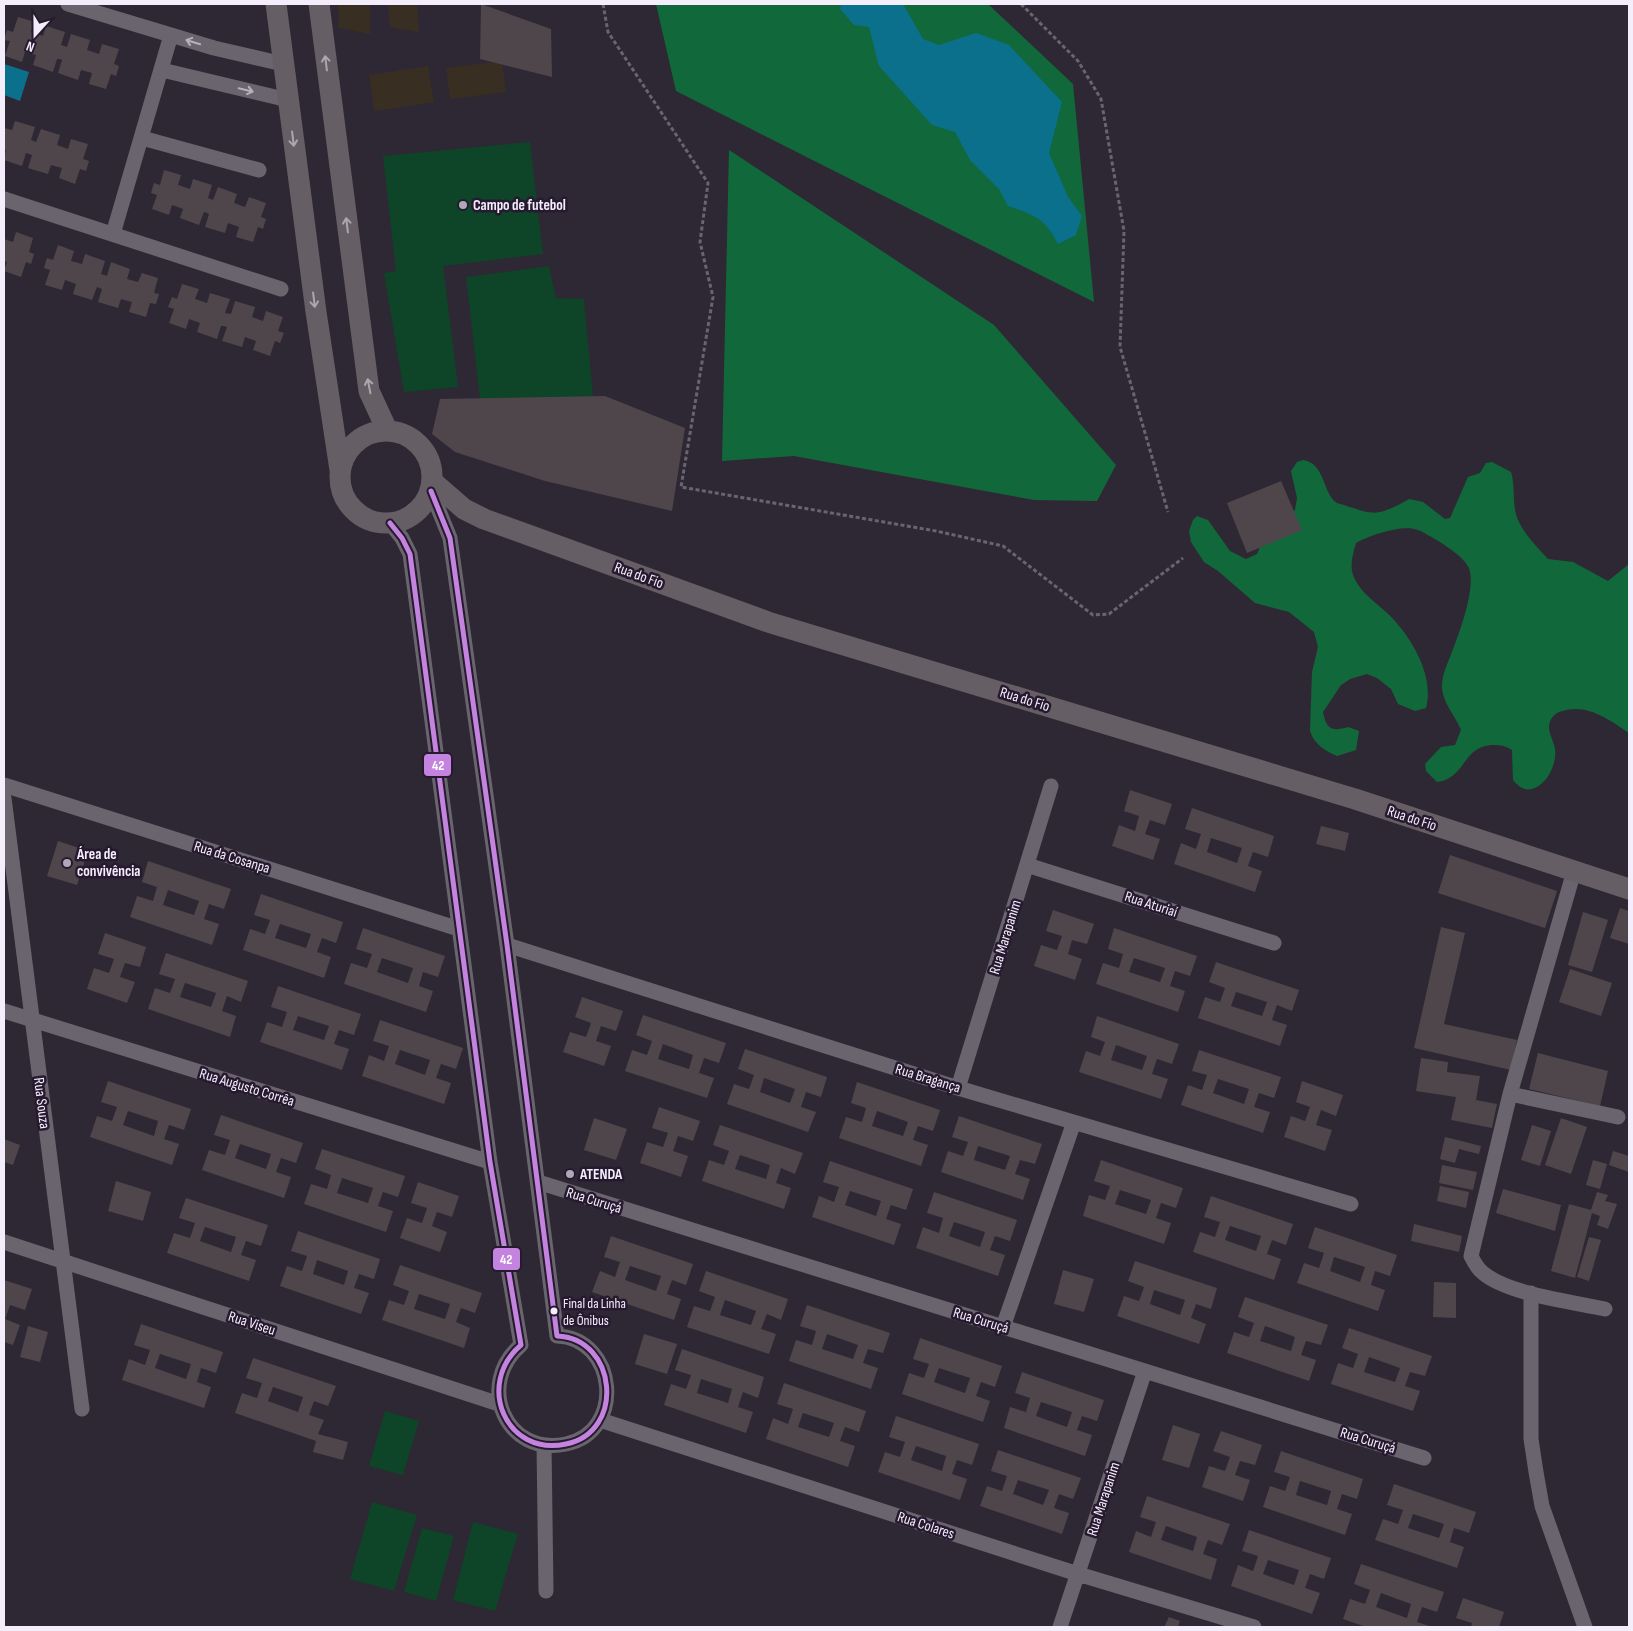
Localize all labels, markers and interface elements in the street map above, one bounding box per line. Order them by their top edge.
north arrow [10,10,60,60]
one-way arrow [185,36,201,46]
text: N [24,37,37,56]
one-way arrow [321,56,331,72]
one-way arrow [237,86,253,95]
one-way arrow [288,131,298,147]
place label: Campo de futebol [473,196,566,215]
marker: Campo de futebol [457,199,469,211]
one-way arrow [342,217,352,233]
one-way arrow [309,292,319,308]
one-way arrow [364,378,373,394]
street label: Rua do Fio [612,558,666,593]
street label: Rua do Fio [998,683,1052,716]
line badge: 42 [423,753,452,777]
text: 42 [432,757,444,774]
street label: Rua do Fio [1385,802,1439,835]
street label: Rua da Cosanpa [191,837,272,878]
place label: Área de convivência [76,845,141,881]
marker: Área de convivência [61,857,73,869]
street label: Rua Aturiaí [1122,887,1180,922]
street label: Rua Marapanim [985,898,1026,977]
street label: Rua Bragança [893,1060,963,1097]
street label: Rua Augusto Corrêa [197,1064,297,1111]
street label: Rua Souza [29,1076,54,1130]
place label: ATENDA [579,1165,623,1184]
marker: ATENDA [564,1168,576,1180]
street label: Rua Curuçá [564,1183,624,1218]
line badge: 42 [492,1247,521,1271]
text: 42 [500,1251,512,1268]
place label: Final da Linha de Ônibus [563,1295,626,1329]
street label: Rua Curuçá [951,1303,1011,1338]
marker: Final da Linha de Ônibus [549,1306,559,1316]
street label: Rua Viseu [226,1307,278,1340]
street label: Rua Curuçá [1338,1423,1398,1458]
street label: Rua Marapanim [1083,1460,1124,1539]
street label: Rua Colares [895,1507,957,1544]

